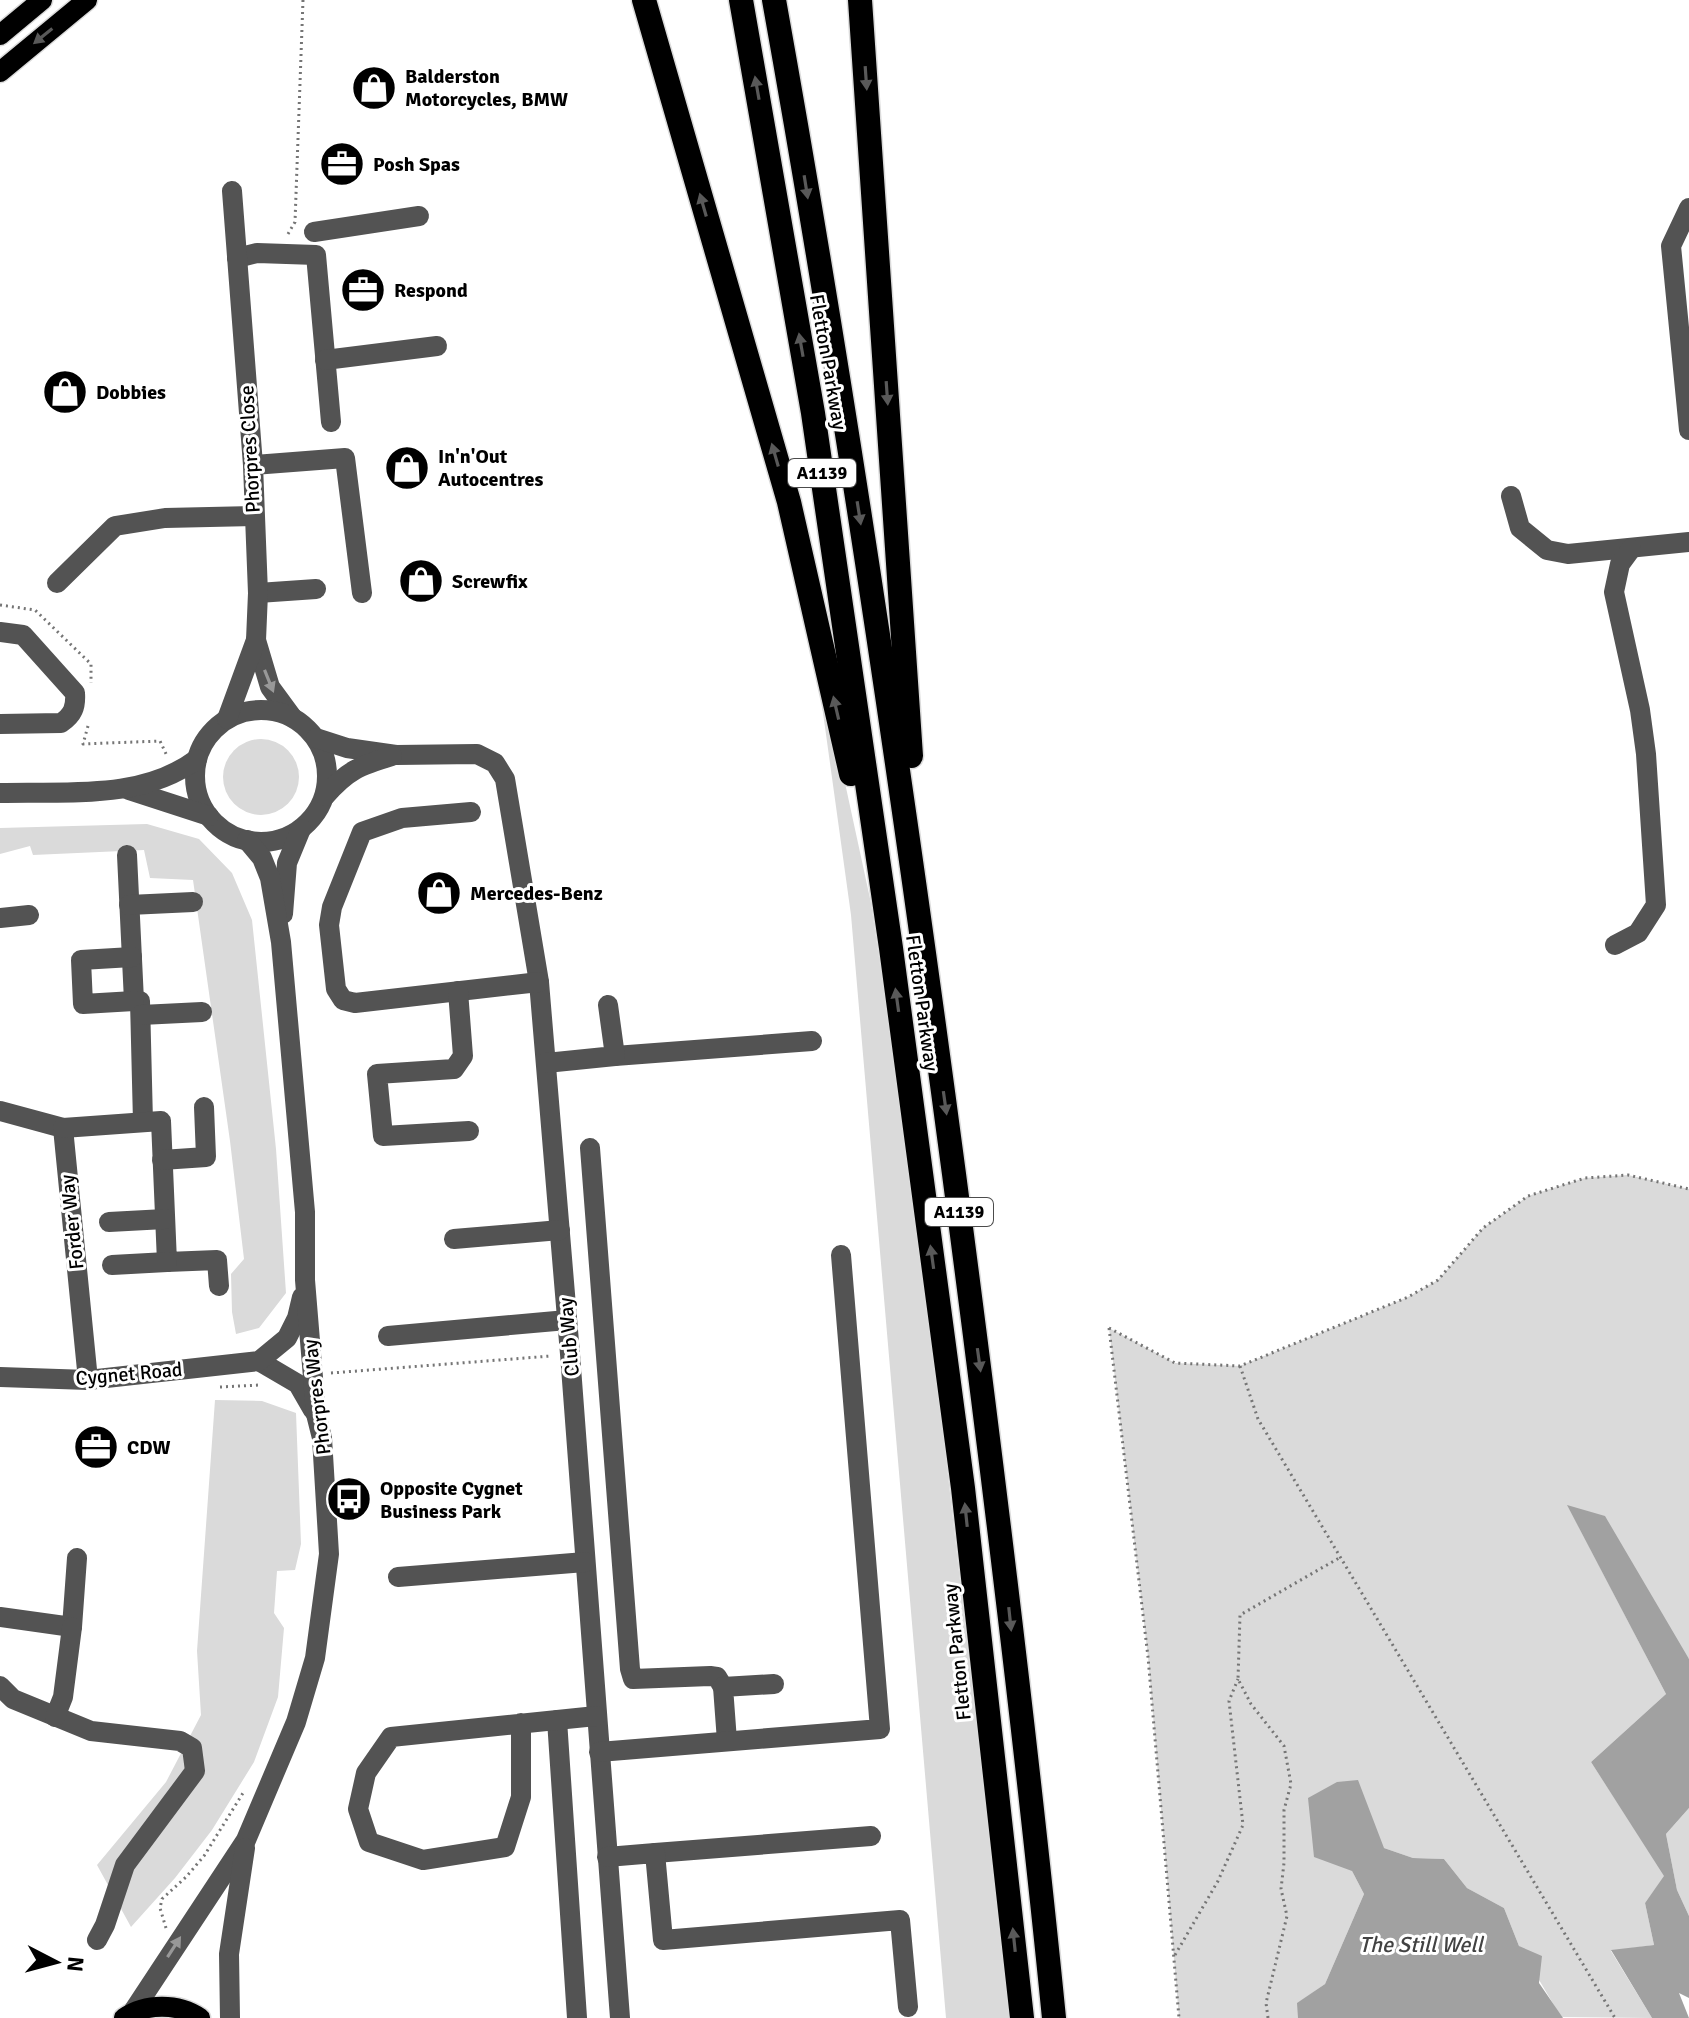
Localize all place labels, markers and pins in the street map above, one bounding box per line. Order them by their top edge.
shop icon: Balderston Motorcycles, BMW [350,64,398,112]
place label: Balderston Motorcycles, BMW [405,64,568,112]
office icon: Posh Spas [318,140,366,188]
place label: Posh Spas [373,152,460,177]
office icon: Respond [339,266,387,314]
place label: Respond [394,278,468,303]
shop icon: Dobbies [41,368,89,416]
place label: Dobbies [96,380,166,405]
shop icon: In'n'Out Autocentres [383,444,431,492]
place label: In'n'Out Autocentres [438,444,544,492]
shop icon: Screwfix [397,557,445,605]
place label: Screwfix [452,569,528,594]
shop icon: Mercedes-Benz [415,869,463,917]
place label: Mercedes-Benz [470,881,603,906]
office icon: CDW [72,1423,120,1471]
place label: CDW [127,1435,171,1460]
bus stop icon: Opposite Cygnet Business Park [325,1475,373,1523]
place label: Opposite Cygnet Business Park [380,1476,523,1524]

